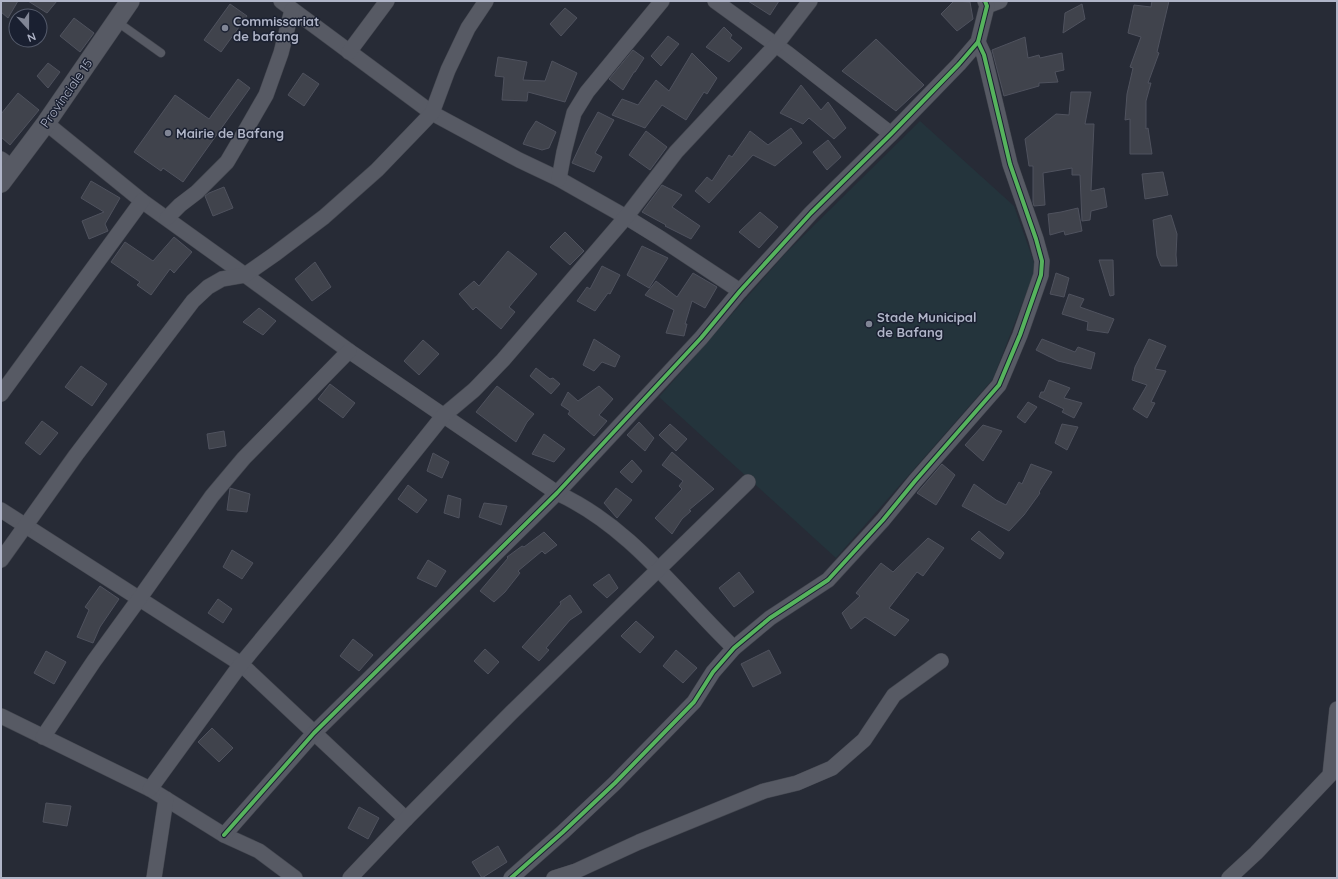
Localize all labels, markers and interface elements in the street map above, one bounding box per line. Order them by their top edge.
north arrow [8,8,48,48]
place label: Commissariat de bafang [233,13,319,44]
marker: Commissariat de bafang [220,23,230,33]
text: N [25,29,38,45]
street label: Provinciale 15 [36,55,96,131]
place label: Mairie de Bafang [176,125,284,141]
marker: Mairie de Bafang [163,128,173,138]
place label: Stade Municipal de Bafang [877,309,976,340]
marker: Stade Municipal de Bafang [864,319,874,329]

